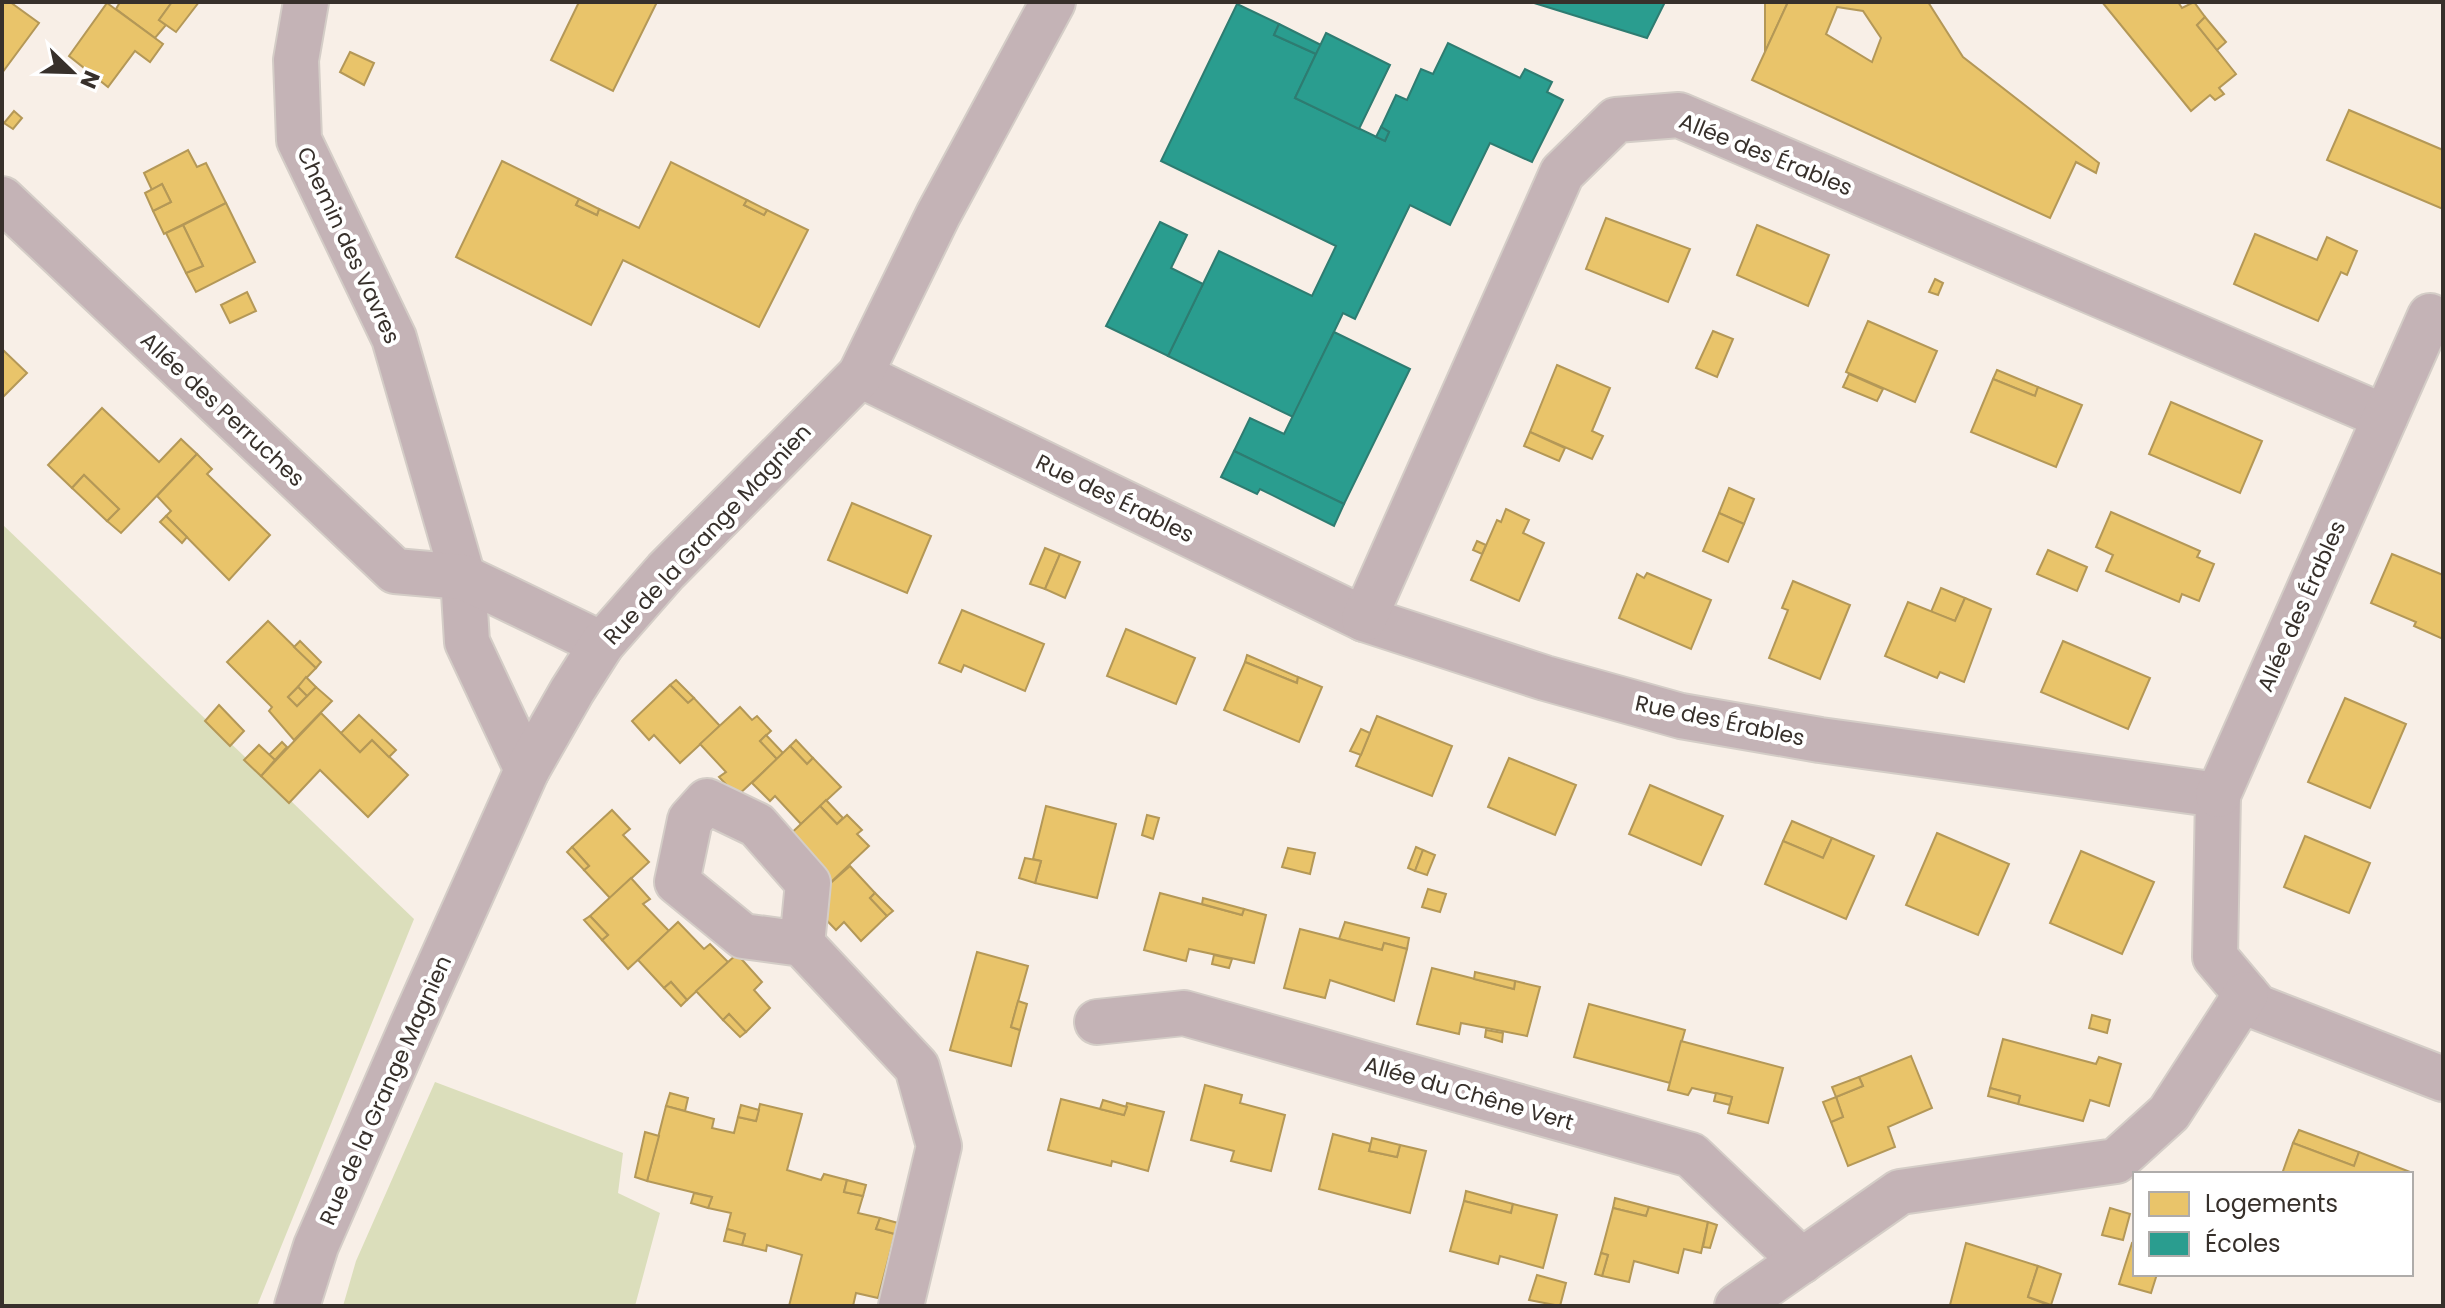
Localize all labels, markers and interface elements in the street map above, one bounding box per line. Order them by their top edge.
north arrow [32,32,112,112]
text: N [72,66,107,93]
street label: Allée des Érables [1674,106,1857,203]
street label: Chemin des Vavres [289,142,408,349]
street label: Allée des Perruches [134,325,312,494]
street label: Rue de la Grange Magnien [596,417,818,652]
street label: Rue des Érables [1030,447,1199,550]
street label: Allée des Érables [2250,516,2353,697]
street label: Rue des Érables [1632,687,1808,754]
street label: Rue de la Grange Magnien [312,950,459,1230]
street label: Allée du Chêne Vert [1360,1049,1577,1138]
legend [2133,1172,2413,1276]
text: Logements [2205,1187,2338,1220]
text: Écoles [2205,1227,2281,1260]

